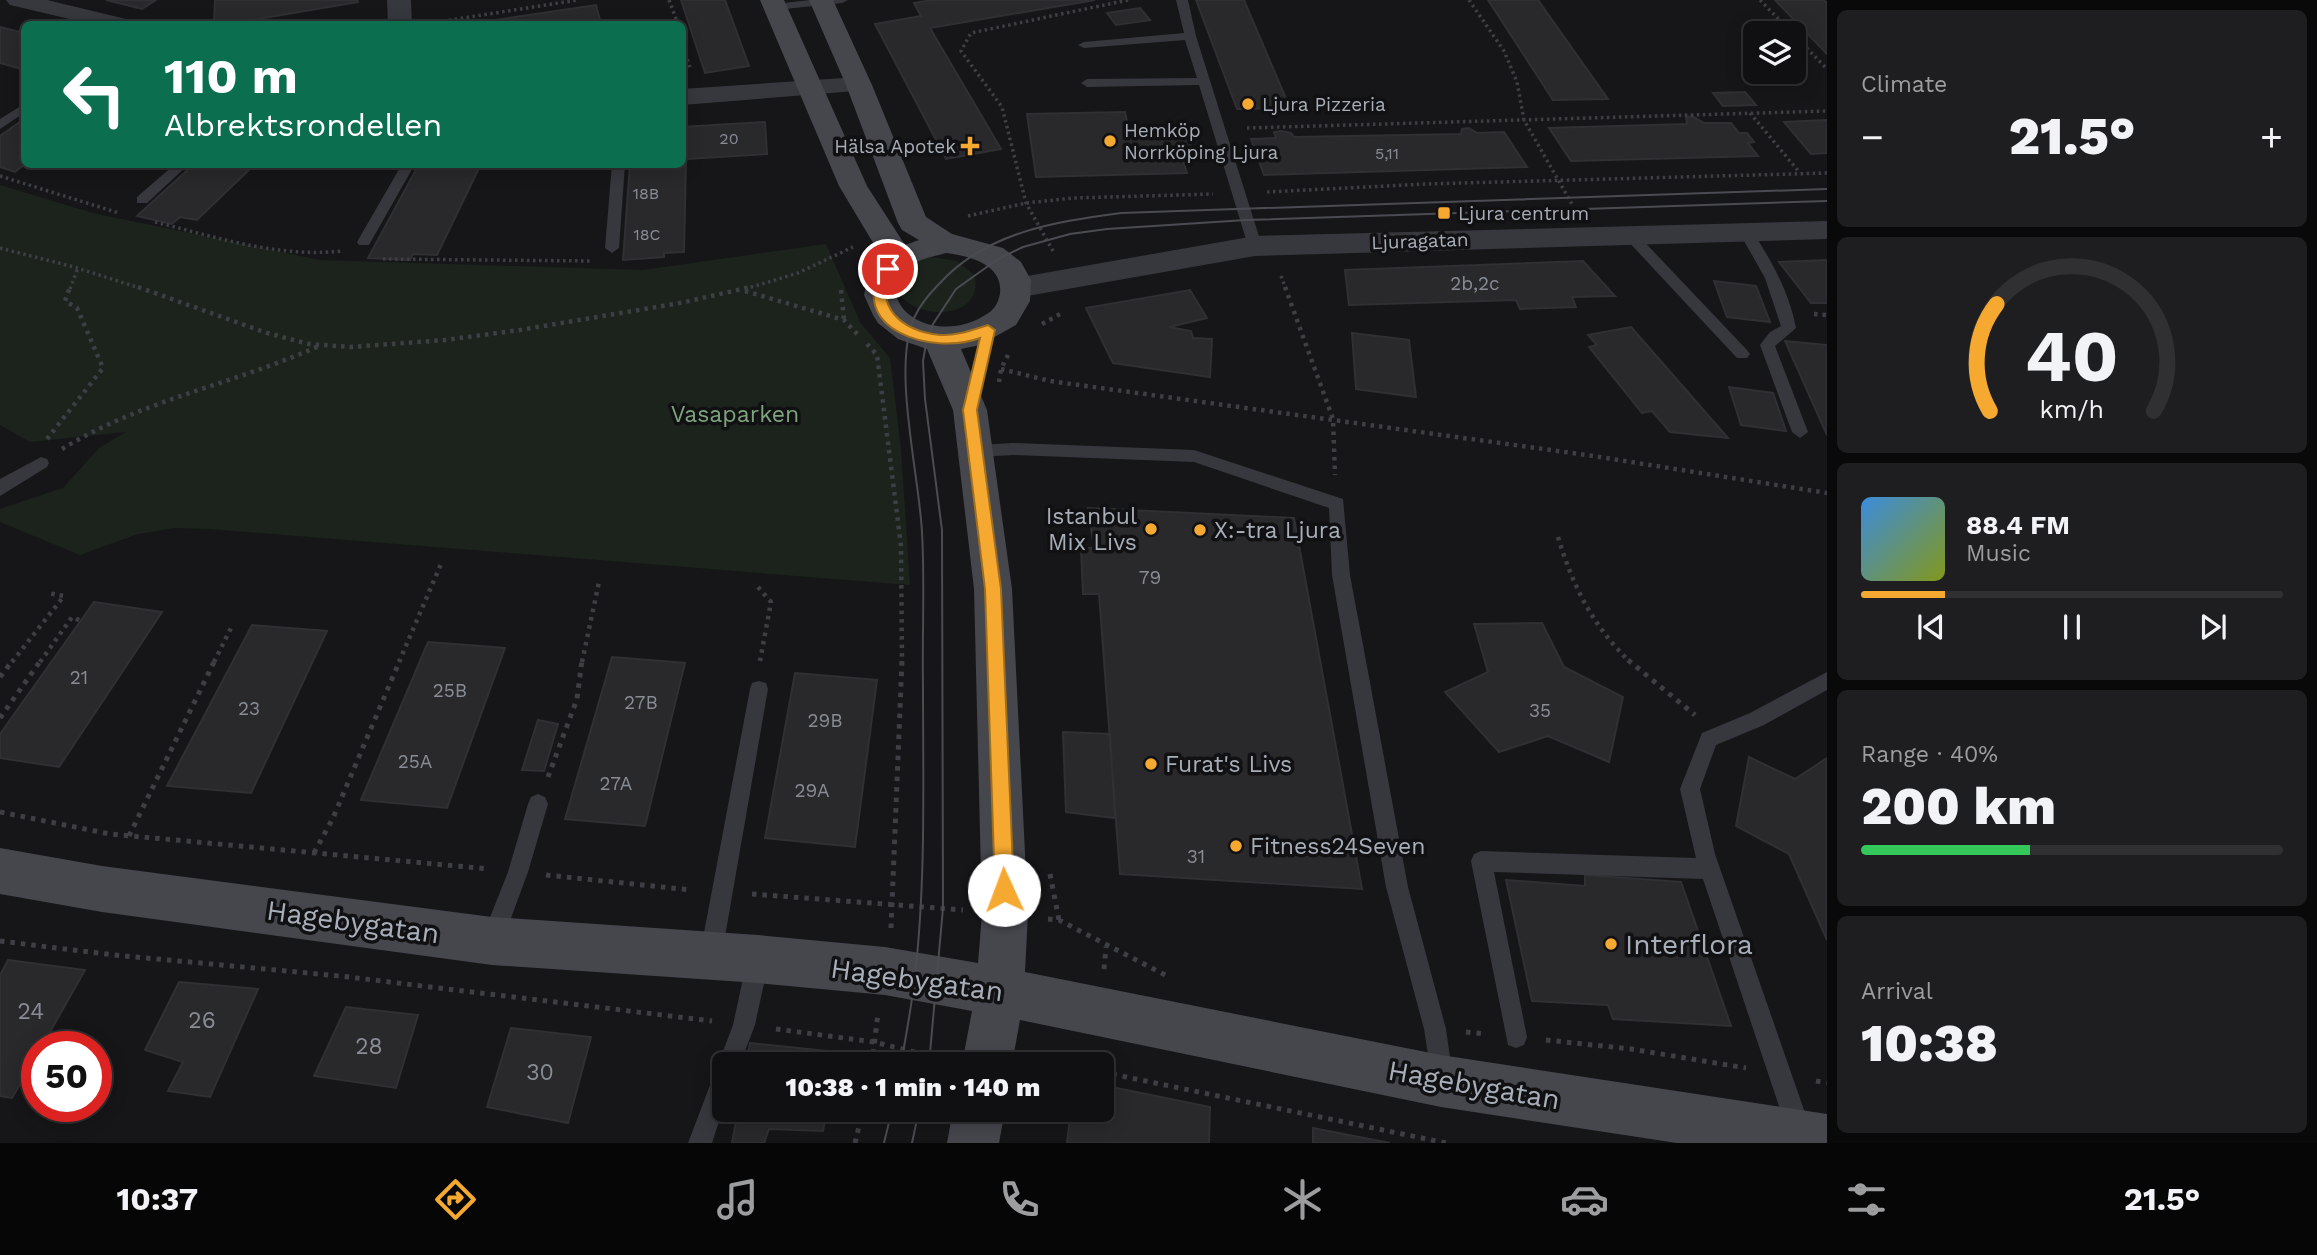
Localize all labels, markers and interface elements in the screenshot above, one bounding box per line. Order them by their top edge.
map controls [1743,21,1806,84]
button: layers [1743,21,1806,84]
text: 110 m [164,47,298,105]
icon: left [49,49,140,140]
text: Climate [1861,71,1947,98]
place label: Ljura Pizzeria [1262,93,1386,116]
marker: Ljura Pizzeria [1240,96,1256,112]
text: Albrektsrondellen [164,106,442,144]
text: 21.5° [2009,106,2135,167]
text: − [1861,115,1884,159]
text: + [2260,115,2283,159]
place label: Hemköp Norrköping Ljura [1124,119,1278,164]
house number: 20 [719,129,739,148]
marker: Hemköp Norrköping Ljura [1102,133,1118,149]
place label: Hälsa Apotek [834,135,956,158]
marker: Hälsa Apotek [962,138,978,154]
house number: 5,11 [1375,144,1399,163]
house number: 18B [633,184,659,203]
place label: Ljura centrum [1458,202,1589,225]
marker: Ljura centrum [1436,205,1452,221]
house number: 18C [633,225,661,244]
street label: Ljuragatan [1371,228,1469,254]
pin [858,239,918,299]
icon: arrive [869,250,907,288]
house number: 2b,2c [1450,272,1500,295]
text: 40 [2025,313,2119,399]
text: km/h [2040,395,2104,424]
park label: Vasaparken [671,401,799,428]
place label: Istanbul Mix Livs [1046,503,1137,556]
text: 88.4 FM [1966,510,2070,540]
place label: X:-tra Ljura [1214,517,1341,544]
marker: Istanbul Mix Livs [1143,521,1159,537]
marker: X:-tra Ljura [1192,522,1208,538]
text: Music [1966,540,2031,567]
house number: 79 [1139,566,1161,589]
icon: previous [1912,608,1950,646]
icon: pause [2053,608,2091,646]
icon: next [2194,608,2232,646]
house number: 21 [70,666,88,689]
house number: 25B [433,679,467,702]
house number: 27B [624,691,658,714]
house number: 23 [238,697,260,720]
house number: 35 [1529,699,1551,722]
house number: 29B [807,709,843,732]
text: Range · 40% [1861,741,1998,768]
house number: 25A [398,750,433,773]
place label: Furat's Livs [1165,751,1292,778]
marker: Furat's Livs [1143,756,1159,772]
house number: 27A [600,772,633,795]
text: 200 km [1861,776,2056,837]
house number: 29A [794,779,830,802]
place label: Fitness24Seven [1250,833,1425,860]
marker: Fitness24Seven [1228,838,1244,854]
house number: 31 [1187,845,1205,868]
position arrow [967,853,1041,927]
street label: Hagebygatan [265,894,441,950]
place label: Interflora [1625,928,1753,961]
marker: Interflora [1603,936,1619,952]
street label: Hagebygatan [829,952,1005,1008]
text: Arrival [1861,978,1933,1005]
house number: 24 [18,998,44,1025]
house number: 26 [188,1007,216,1034]
text: 10:38 [1861,1013,1998,1074]
speed limit sign: 50 [21,1031,112,1122]
house number: 28 [355,1033,383,1060]
street label: Hagebygatan [1385,1054,1563,1116]
house number: 30 [526,1059,554,1086]
text: 10:38 · 1 min · 140 m [786,1072,1040,1102]
icon: directions [431,1175,480,1224]
icon: music [713,1175,762,1224]
icon: phone [995,1175,1044,1224]
icon: climate [1278,1175,1327,1224]
icon: car [1560,1175,1609,1224]
icon: filters [1842,1175,1891,1224]
text: 10:37 [117,1180,198,1218]
text: 21.5° [2124,1180,2200,1218]

